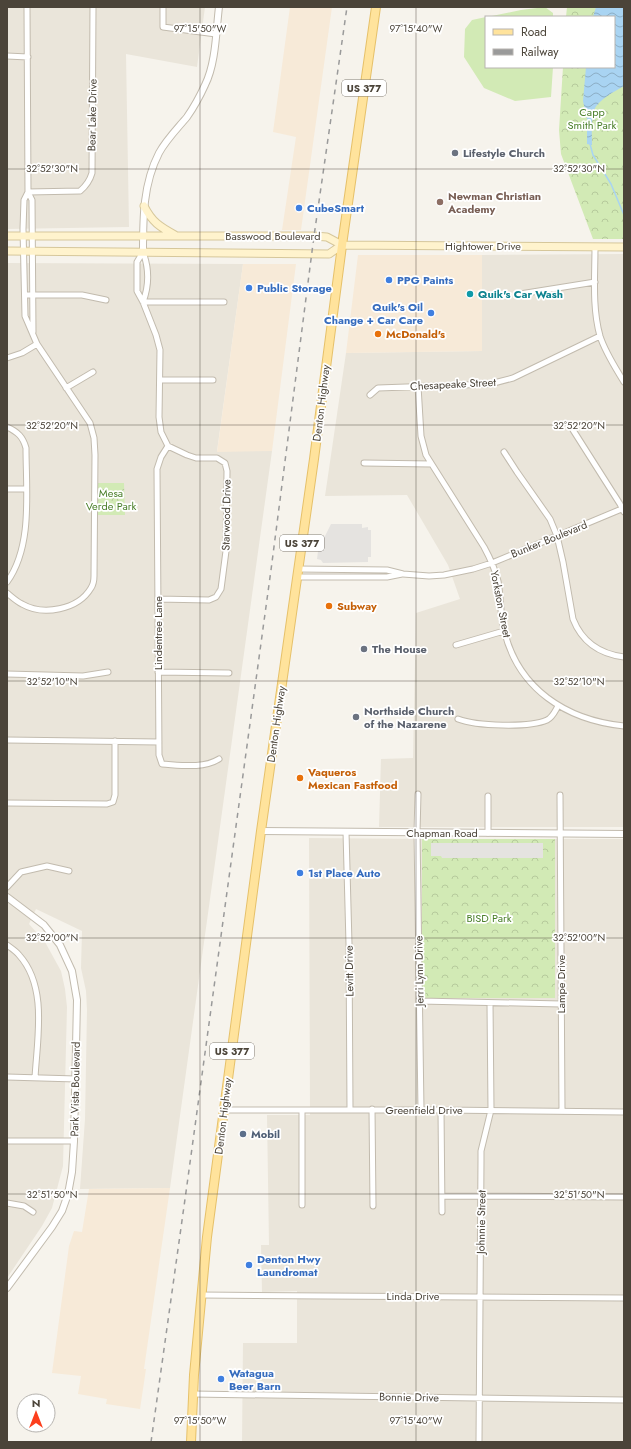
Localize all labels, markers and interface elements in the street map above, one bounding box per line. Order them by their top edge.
legend [485,16,615,68]
text: 97°15'50"W [174,21,226,36]
text: 97°15'40"W [390,21,443,36]
text: Road [521,23,547,41]
text: Railway [521,43,559,61]
street label: Bear Lake Drive [83,78,101,151]
road number: US 377 [342,80,386,96]
park label: Capp Smith Park [568,104,617,133]
place label: Lifestyle Church [463,145,545,161]
marker: Lifestyle Church [450,148,460,158]
text: 32°52'30"N [26,161,78,176]
text: 32°52'30"N [553,161,605,176]
place label: Newman Christian Academy [447,188,541,217]
marker: Newman Christian Academy [435,197,445,207]
place label: CubeSmart [307,200,364,216]
marker: CubeSmart [294,203,304,213]
street label: Basswood Boulevard [225,228,321,244]
street label: Hightower Drive [445,238,521,254]
place label: PPG Paints [397,272,453,288]
marker: PPG Paints [384,275,394,285]
place label: Public Storage [257,280,332,296]
marker: Public Storage [244,283,254,293]
place label: Quik's Car Wash [478,286,563,302]
marker: Quik's Car Wash [465,289,475,299]
place label: Quik's Oil Change + Car Care [324,299,423,328]
marker: Quik's Oil Change + Car Care [426,308,436,318]
place label: McDonald's [386,326,445,342]
marker: McDonald's [373,329,383,339]
street label: Denton Highway [308,364,334,442]
street label: Chesapeake Street [410,374,497,394]
text: 32°52'20"N [26,418,78,433]
text: 32°52'20"N [553,418,605,433]
street label: Starwood Drive [217,479,235,551]
park label: Mesa Verde Park [86,485,136,514]
street label: Bunker Boulevard [508,516,590,562]
road number: US 377 [280,535,324,551]
street label: Yorkston Street [487,569,515,639]
street label: Lindentree Lane [150,596,166,670]
place label: Subway [337,598,377,614]
marker: Subway [324,601,334,611]
place label: The House [372,641,427,657]
marker: The House [359,644,369,654]
text: 32°52'10"N [26,674,78,689]
text: 32°52'10"N [553,674,605,689]
street label: Denton Highway [263,685,289,763]
place label: Northside Church of the Nazarene [364,703,454,732]
marker: Northside Church of the Nazarene [351,712,361,722]
place label: Vaqueros Mexican Fastfood [307,764,398,793]
marker: Vaqueros Mexican Fastfood [295,773,305,783]
street label: Chapman Road [406,825,478,841]
place label: 1st Place Auto [308,865,381,881]
marker: 1st Place Auto [295,868,305,878]
park label: BISD Park [466,910,512,926]
text: 32°52'00"N [26,930,78,945]
text: 32°52'00"N [553,930,605,945]
street label: Jerri Lynn Drive [410,935,428,1008]
street label: Levitt Drive [341,945,357,997]
street label: Lampe Drive [553,954,569,1013]
street label: Park Vista Boulevard [66,1041,84,1137]
road number: US 377 [210,1043,254,1059]
street label: Denton Highway [210,1077,236,1155]
street label: Greenfield Drive [385,1102,463,1118]
place label: Mobil [251,1126,280,1142]
marker: Mobil [238,1129,248,1139]
text: 32°51'50"N [27,1187,77,1202]
text: 32°51'50"N [554,1187,604,1202]
street label: Johnnie Street [472,1189,490,1256]
place label: Denton Hwy Laundromat [257,1251,321,1280]
marker: Denton Hwy Laundromat [244,1260,254,1270]
street label: Linda Drive [387,1288,440,1304]
place label: Watagua Beer Barn [229,1365,281,1394]
marker: Watagua Beer Barn [216,1374,226,1384]
street label: Bonnie Drive [379,1388,439,1406]
north arrow [16,1393,56,1433]
text: N [32,1395,40,1411]
text: 97°15'50"W [174,1413,226,1428]
text: 97°15'40"W [390,1413,443,1428]

